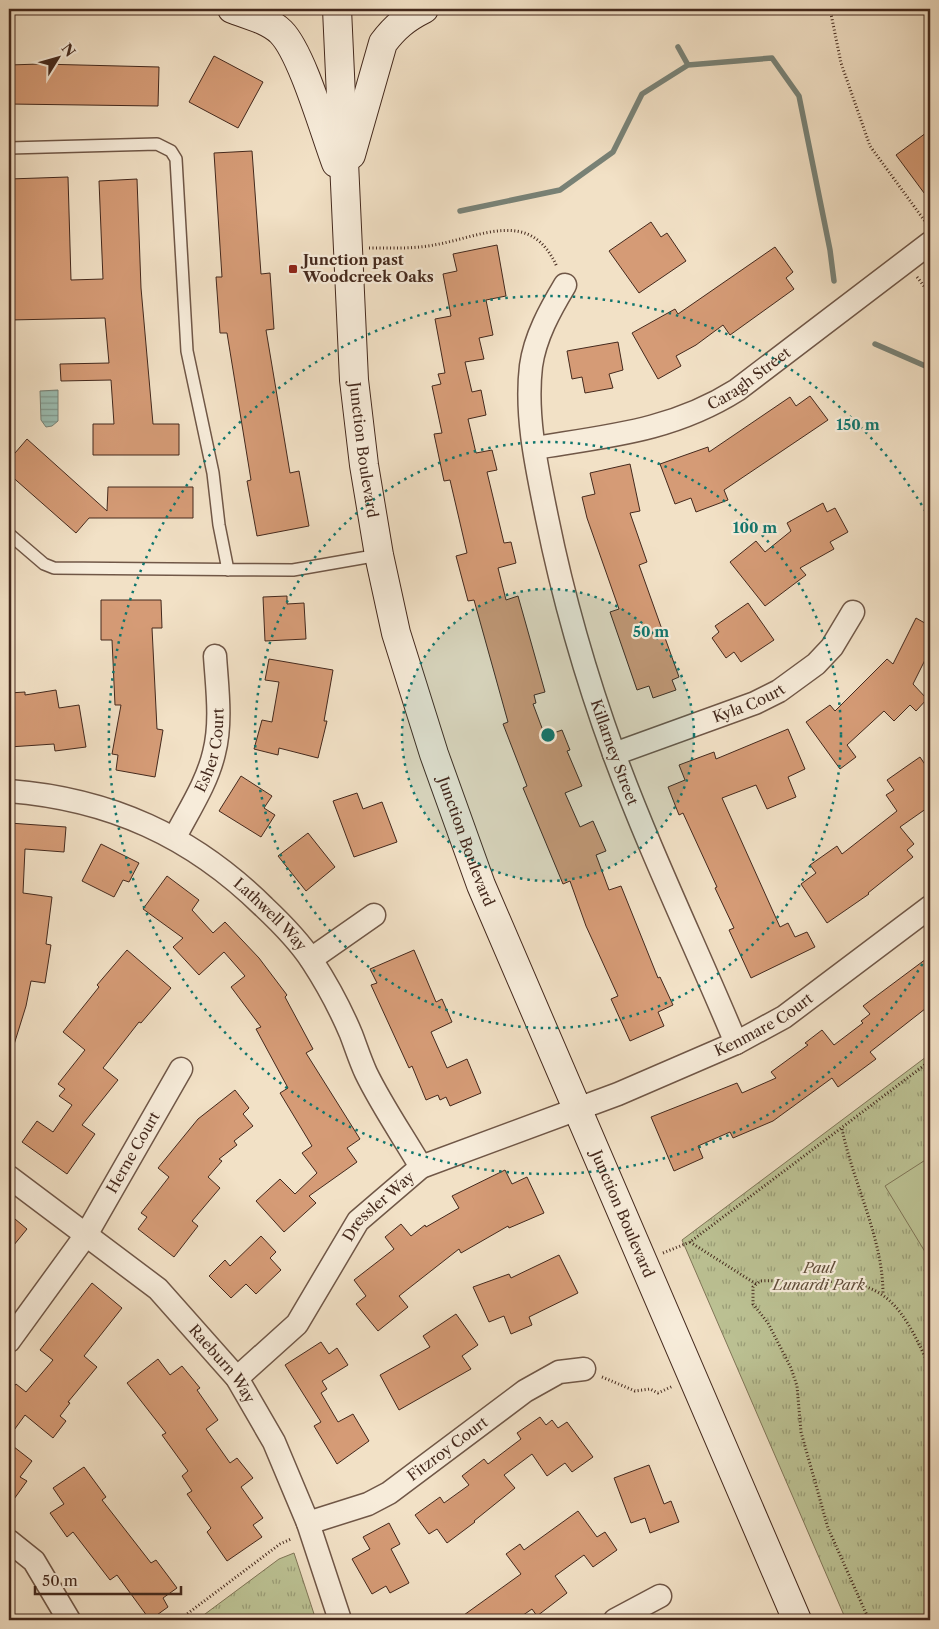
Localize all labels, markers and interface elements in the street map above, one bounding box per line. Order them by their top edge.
north arrow [32,32,82,82]
text: N [58,40,79,60]
place label: Junction past Woodcreek Oaks [300,250,434,286]
marker: Junction past Woodcreek Oaks [287,263,299,275]
street label: Caragh Street [704,342,795,414]
street label: Junction Boulevard [345,379,383,519]
text: 150 m [836,415,880,434]
text: 100 m [733,518,777,537]
text: 50 m [633,622,669,641]
street label: Kyla Court [710,679,789,726]
street label: Killarney Street [587,697,643,809]
street label: Esher Court [191,707,227,795]
centre of rings [539,726,557,744]
street label: Junction Boulevard [433,772,499,909]
street label: Lathwell Way [230,874,312,955]
street label: Kenmare Court [711,988,817,1060]
street label: Herne Court [102,1108,164,1196]
street label: Junction Boulevard [586,1145,659,1280]
street label: Dressler Way [338,1167,418,1245]
park label: Paul Lunardi Park [772,1258,865,1294]
street label: Raeburn Way [185,1320,260,1407]
street label: Fitzroy Court [403,1412,492,1485]
scale bar [35,1564,181,1596]
text: 50 m [42,1571,78,1590]

